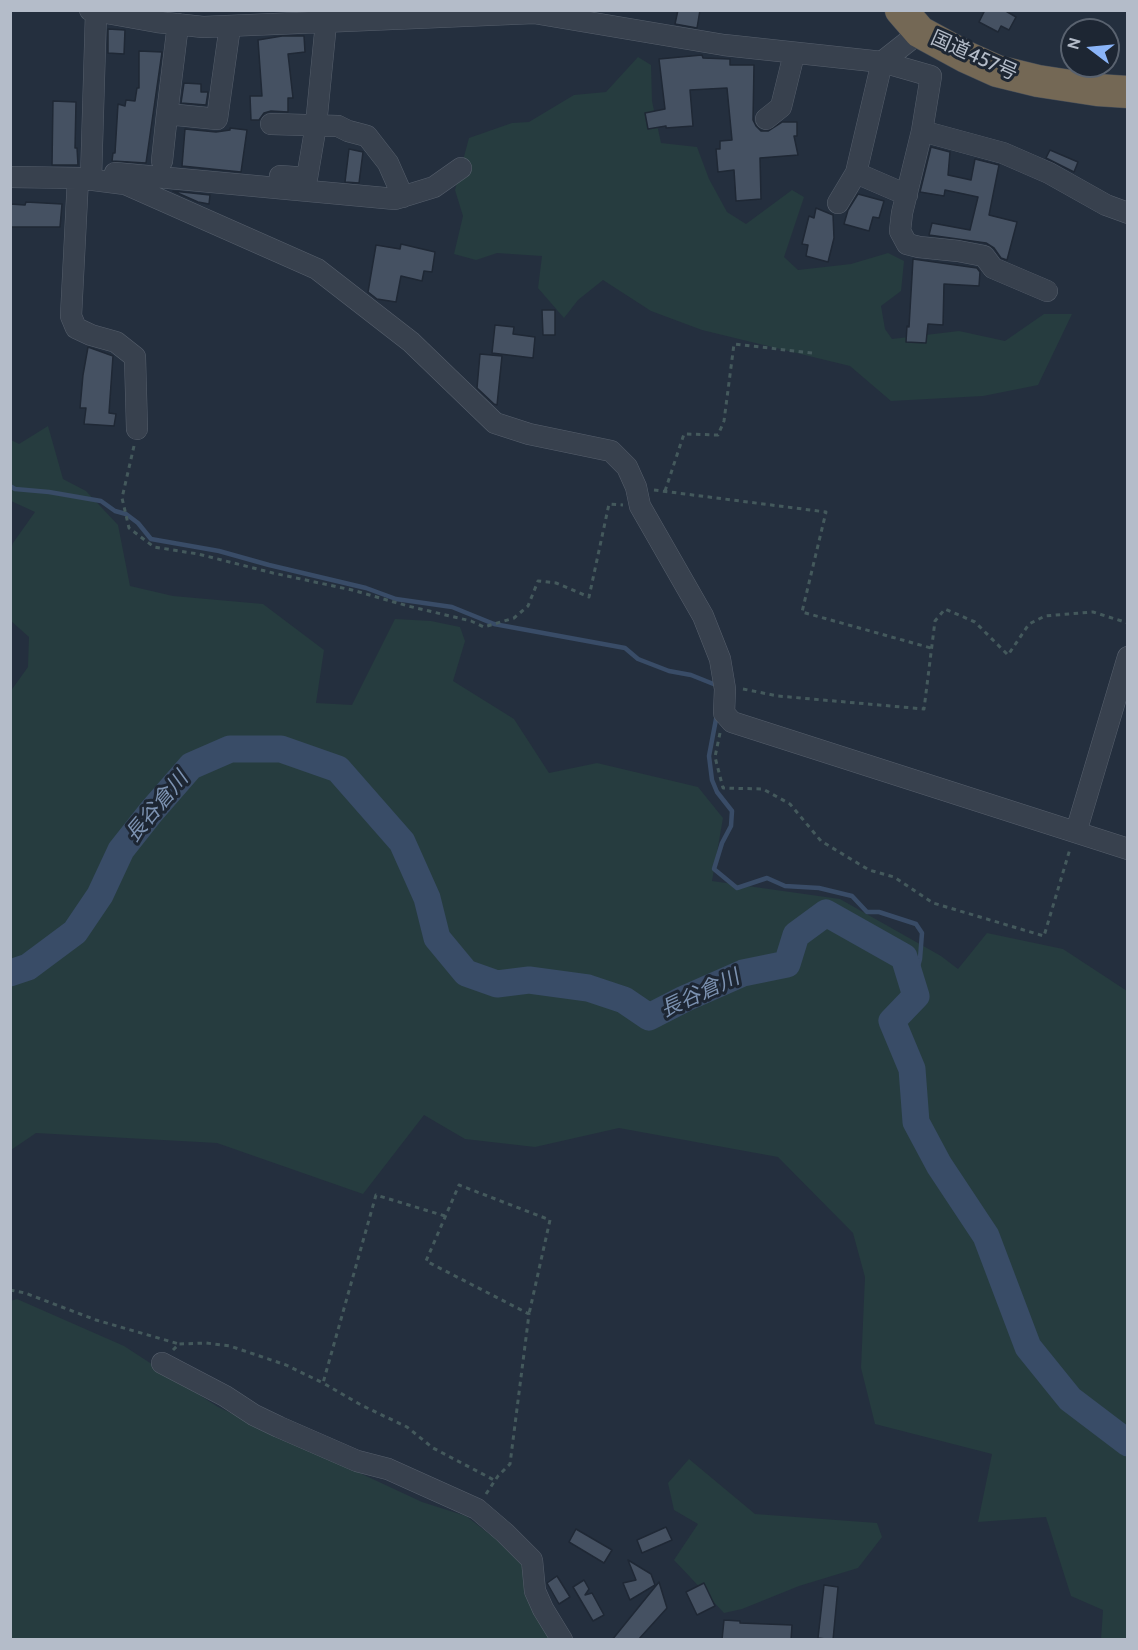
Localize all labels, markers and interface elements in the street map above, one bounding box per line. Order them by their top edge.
north arrow [1060,18,1120,78]
street label: 国道457号 [927,26,1021,86]
text: N [1063,35,1085,52]
water label: 長谷倉川 [120,767,194,847]
water label: 長谷倉川 [657,965,743,1023]

